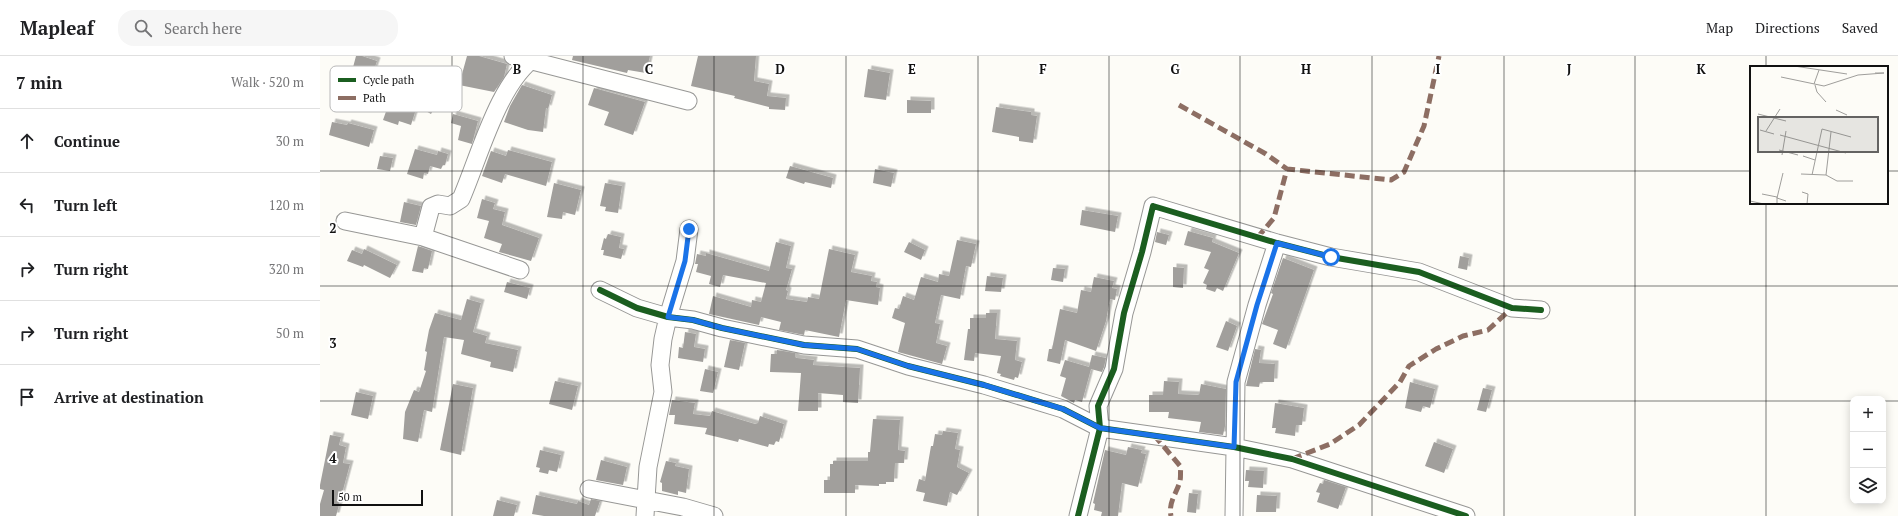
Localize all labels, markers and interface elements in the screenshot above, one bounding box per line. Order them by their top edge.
search box [118,10,398,46]
text: Mapleaf [20,15,94,40]
icon: search [132,17,154,39]
text: Search here [164,18,242,38]
text: Map [1706,18,1733,37]
text: Directions [1755,18,1820,37]
text: Saved [1842,18,1878,37]
text: B [513,60,521,78]
text: C [645,60,653,78]
text: D [775,60,785,78]
text: E [908,60,916,78]
text: F [1039,60,1047,78]
text: G [1170,60,1180,78]
text: H [1301,60,1311,78]
text: I [1436,60,1441,78]
text: J [1567,60,1572,78]
text: K [1696,60,1706,78]
legend [330,66,462,112]
inset map [1750,66,1888,204]
text: 7 min [16,71,63,94]
text: Walk · 520 m [231,73,304,91]
text: Cycle path [363,73,415,87]
text: Path [363,91,386,105]
icon: ahead [16,130,38,152]
text: Continue [54,131,120,151]
text: 30 m [276,132,304,150]
icon: left [16,194,38,216]
text: Turn left [54,195,118,215]
text: 120 m [269,196,304,214]
text: 2 [329,219,337,237]
route end [680,220,698,238]
route start [1322,248,1340,266]
icon: right [16,258,38,280]
text: Turn right [54,259,129,279]
text: 320 m [269,260,304,278]
icon: right [16,322,38,344]
text: Turn right [54,323,129,343]
text: 50 m [276,324,304,342]
text: 3 [329,334,337,352]
icon: arrive [16,386,38,408]
text: Arrive at destination [54,387,204,407]
map controls [1850,396,1886,504]
button: + [1850,396,1886,432]
button: − [1850,432,1886,468]
text: 4 [329,449,337,467]
button: layers [1850,468,1886,504]
scale bar [332,488,423,507]
text: 50 m [338,490,362,504]

